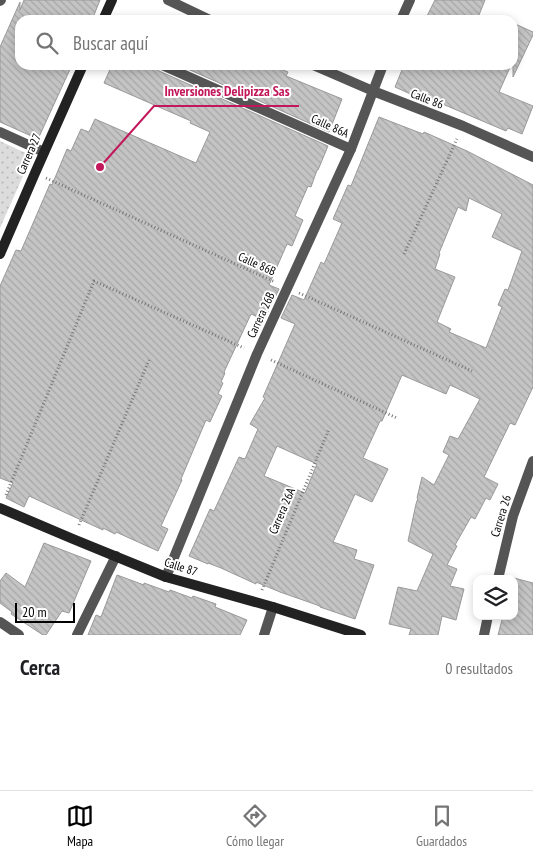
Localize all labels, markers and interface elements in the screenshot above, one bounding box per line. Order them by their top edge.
search box [15,15,518,70]
icon: search [33,29,61,57]
text: Buscar aquí [73,31,148,55]
callout: Inversiones Delipizza Sas [154,77,299,106]
text: Inversiones Delipizza Sas [164,82,290,100]
street label: Calle 86 [409,85,446,112]
street label: Calle 86A [309,111,352,141]
street label: Carrera 27 [13,131,44,177]
street label: Calle 86B [236,249,279,279]
street label: Carrera 26B [243,289,278,340]
street label: Carrera 26A [265,485,298,536]
street label: Carrera 26 [487,493,514,539]
street label: Calle 87 [163,554,200,579]
map controls [473,575,518,620]
button: layers [473,575,518,620]
scale bar [15,600,75,623]
text: 20 m [22,603,47,621]
text: Cerca [20,654,60,681]
text: 0 resultados [445,658,513,678]
tab: Mapa [66,802,94,850]
tab: Cómo llegar [226,802,284,850]
tab: Guardados [416,802,467,850]

